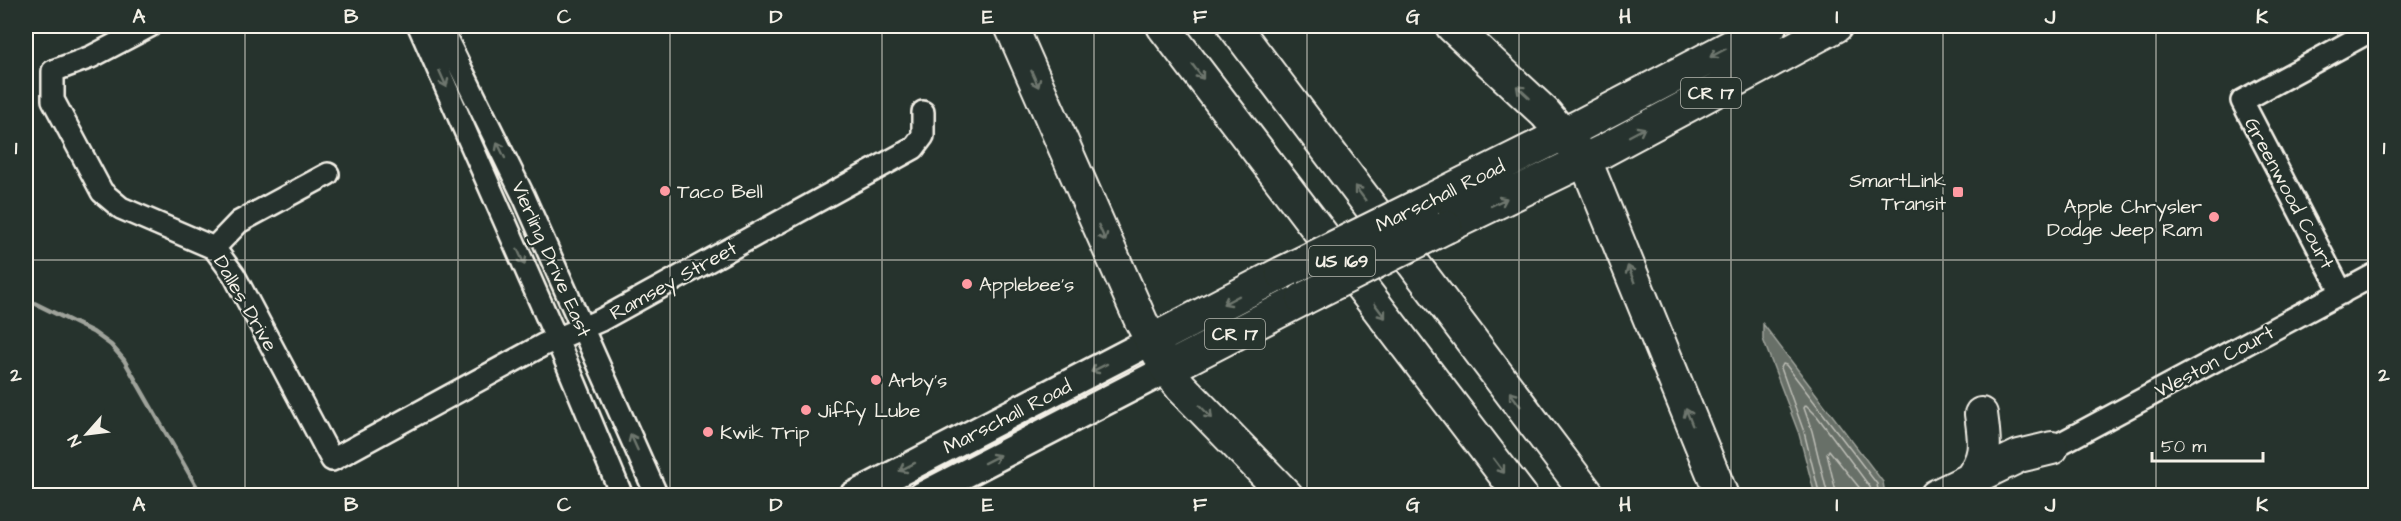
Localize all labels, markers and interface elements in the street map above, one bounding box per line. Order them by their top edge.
text: A [133,3,146,31]
text: B [344,3,359,31]
text: C [557,3,572,31]
text: D [770,3,783,31]
text: E [982,3,994,31]
text: F [1193,3,1208,31]
text: G [1406,3,1420,31]
text: H [1619,3,1631,31]
text: I [1835,3,1839,31]
text: J [2044,3,2056,31]
text: K [2256,3,2269,31]
one-way arrow [1710,47,1727,59]
one-way arrow [1192,64,1205,80]
one-way arrow [1030,69,1041,88]
one-way arrow [438,70,449,88]
road number: CR 17 [1681,78,1741,108]
one-way arrow [1515,85,1530,99]
street label: Greenwood Court [2237,113,2341,274]
one-way arrow [1628,126,1645,138]
text: 1 [15,134,18,162]
text: 1 [2383,134,2386,162]
one-way arrow [495,141,506,159]
street label: Marschall Road [1371,152,1510,239]
place label: SmartLink Transit [1849,167,1946,218]
street label: Vierling Drive East [503,177,598,342]
place label: Taco Bell [677,178,763,206]
marker: Taco Bell [658,184,672,198]
one-way arrow [1354,185,1367,201]
marker: SmartLink Transit [1951,185,1965,199]
place label: Apple Chrysler Dodge Jeep Ram [2047,193,2202,245]
one-way arrow [1489,195,1507,207]
marker: Apple Chrysler Dodge Jeep Ram [2207,210,2221,224]
one-way arrow [1097,223,1109,241]
street label: Ramsey Street [605,234,743,328]
road number: US 169 [1309,246,1375,276]
one-way arrow [516,248,527,266]
street label: Dalles Drive [206,250,284,357]
one-way arrow [1625,265,1636,284]
place label: Applebee's [979,271,1074,299]
marker: Applebee's [960,277,974,291]
one-way arrow [1222,294,1240,306]
one-way arrow [1373,303,1386,319]
road number: CR 17 [1205,319,1265,349]
street label: Weston Court [2150,319,2279,405]
text: 2 [9,361,22,389]
text: 2 [2377,361,2390,389]
one-way arrow [1091,363,1109,374]
place label: Arby's [888,367,947,396]
street label: Marschall Road [938,372,1077,461]
marker: Arby's [869,373,883,387]
one-way arrow [1509,391,1522,407]
place label: Jiffy Lube [818,397,921,426]
marker: Jiffy Lube [799,403,813,417]
north arrow [57,404,117,464]
one-way arrow [1199,405,1213,420]
one-way arrow [1683,408,1694,427]
place label: Kwik Trip [720,419,809,447]
marker: Kwik Trip [701,425,715,439]
scale bar [2152,425,2263,463]
text: N [63,431,87,450]
one-way arrow [628,433,640,451]
text: 50 m [2161,434,2206,459]
one-way arrow [983,453,1001,464]
one-way arrow [1492,457,1505,473]
one-way arrow [899,462,917,474]
text: A [133,491,146,519]
text: B [344,491,359,519]
text: C [557,491,572,519]
text: D [770,491,783,519]
text: E [982,491,994,519]
text: F [1193,491,1208,519]
text: G [1406,491,1420,519]
text: H [1619,491,1631,519]
text: I [1835,491,1839,519]
text: J [2044,491,2056,519]
text: K [2256,491,2269,519]

